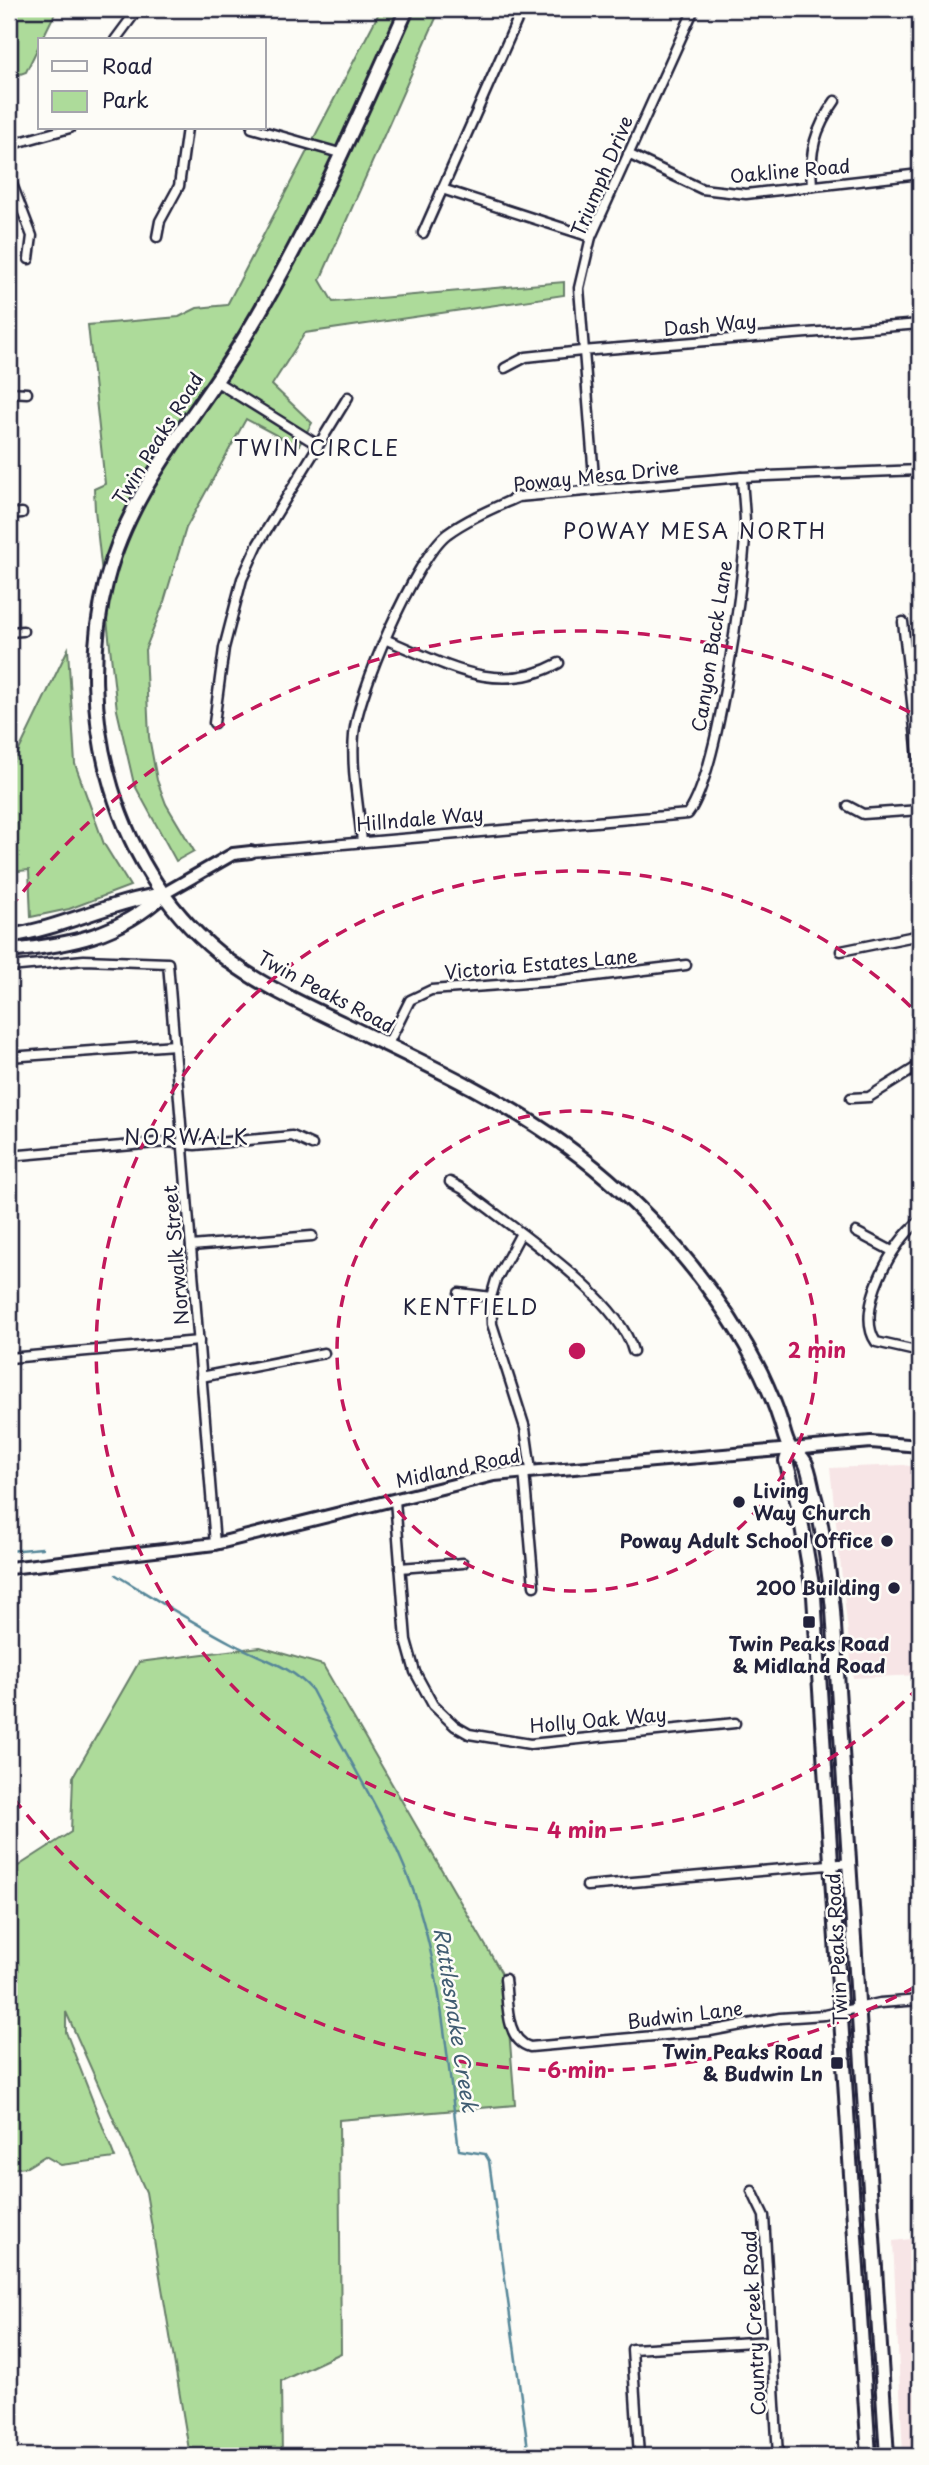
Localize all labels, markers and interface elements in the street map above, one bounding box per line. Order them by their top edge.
legend [38,38,266,130]
text: Road [102,49,153,81]
text: Park [102,83,149,115]
street label: Triumph Drive [563,111,639,240]
street label: Oakline Road [729,151,851,189]
street label: Dash Way [662,306,758,342]
street label: Twin Peaks Road [105,367,209,510]
district label: TWIN CIRCLE [234,431,400,463]
street label: Poway Mesa Drive [512,452,680,498]
district label: POWAY MESA NORTH [563,514,827,546]
street label: Canyon Back Lane [684,558,738,734]
street label: Hillndale Way [355,798,485,838]
street label: Victoria Estates Lane [443,941,639,985]
street label: Twin Peaks Road [253,943,400,1039]
district label: NORWALK [124,1120,250,1152]
street label: Norwalk Street [155,1184,195,1326]
district label: KENTFIELD [403,1290,539,1322]
text: 2 min [788,1333,846,1365]
centre of rings [565,1339,589,1363]
street label: Midland Road [393,1440,523,1494]
place label: Living Way Church [753,1476,871,1526]
marker: Living Way Church [731,1494,747,1510]
place label: Poway Adult School Office [620,1526,873,1554]
marker: Poway Adult School Office [879,1533,895,1549]
place label: 200 Building [756,1573,880,1601]
marker: 200 Building [886,1580,902,1596]
marker: Twin Peaks Road & Midland Road [801,1614,817,1630]
place label: Twin Peaks Road & Midland Road [729,1629,890,1679]
street label: Holly Oak Way [528,1699,668,1739]
text: 4 min [547,1813,607,1845]
street label: Twin Peaks Road [818,1872,854,2026]
water label: Rattlesnake Creek [427,1925,488,2115]
street label: Budwin Lane [625,1993,744,2035]
place label: Twin Peaks Road & Budwin Ln [662,2037,823,2087]
text: 6 min [547,2053,607,2085]
marker: Twin Peaks Road & Budwin Ln [829,2055,845,2071]
street label: Country Creek Road [734,2230,772,2417]

